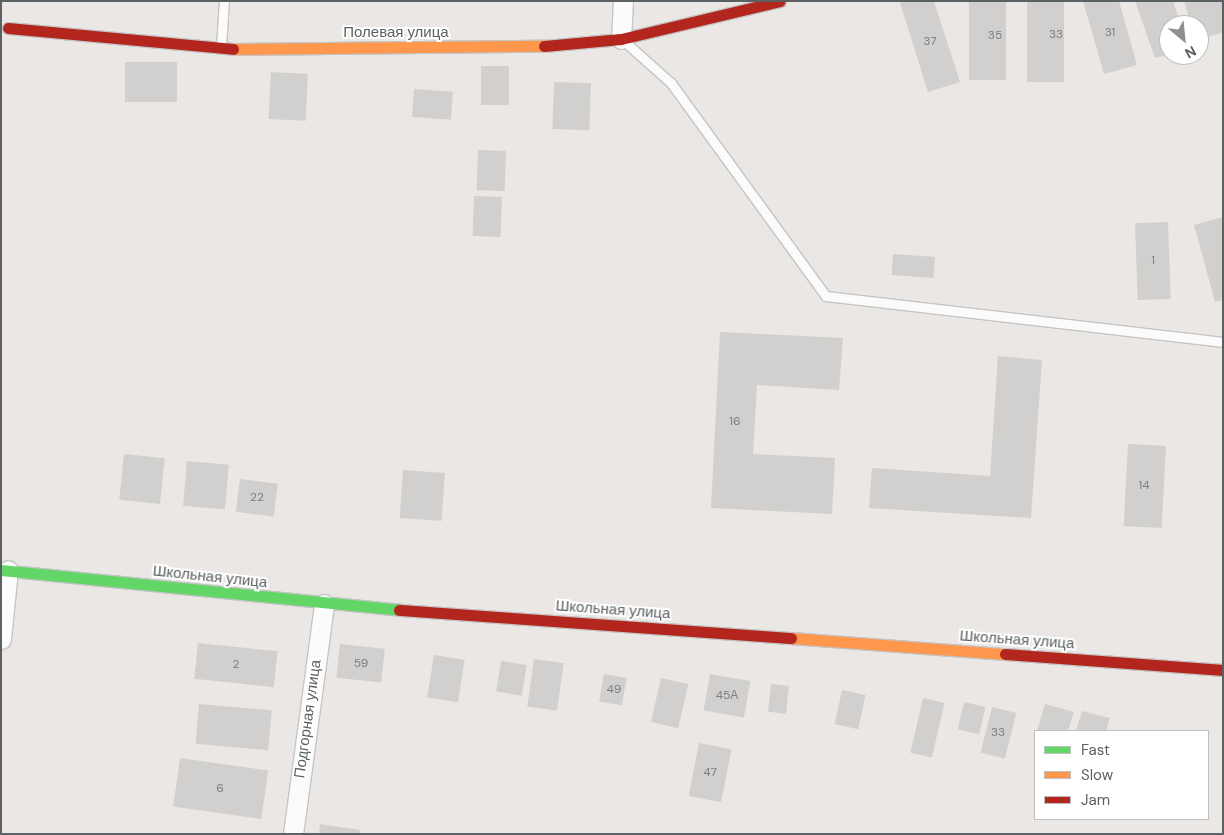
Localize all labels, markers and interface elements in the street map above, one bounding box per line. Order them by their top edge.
north arrow [1159,15,1209,65]
street label: Полевая улица [343,24,449,42]
house number: 31 [1105,26,1115,40]
house number: 33 [1049,28,1063,42]
house number: 35 [988,29,1002,43]
house number: 37 [923,35,937,49]
text: N [1182,42,1199,63]
house number: 1 [1151,254,1155,268]
house number: 16 [729,415,741,429]
house number: 14 [1138,479,1150,493]
house number: 22 [250,491,264,505]
street label: Школьная улица [152,562,268,592]
street label: Школьная улица [555,597,671,623]
street label: Школьная улица [959,627,1075,653]
house number: 59 [354,657,368,671]
house number: 2 [233,658,239,672]
street label: Подгорная улица [291,659,325,779]
house number: 49 [607,683,621,697]
house number: 45А [716,689,738,703]
house number: 33 [991,726,1005,740]
legend [1034,730,1209,820]
text: Fast [1081,740,1110,760]
text: Slow [1081,765,1113,785]
house number: 47 [703,766,717,780]
house number: 6 [216,782,224,796]
text: Jam [1081,790,1110,810]

